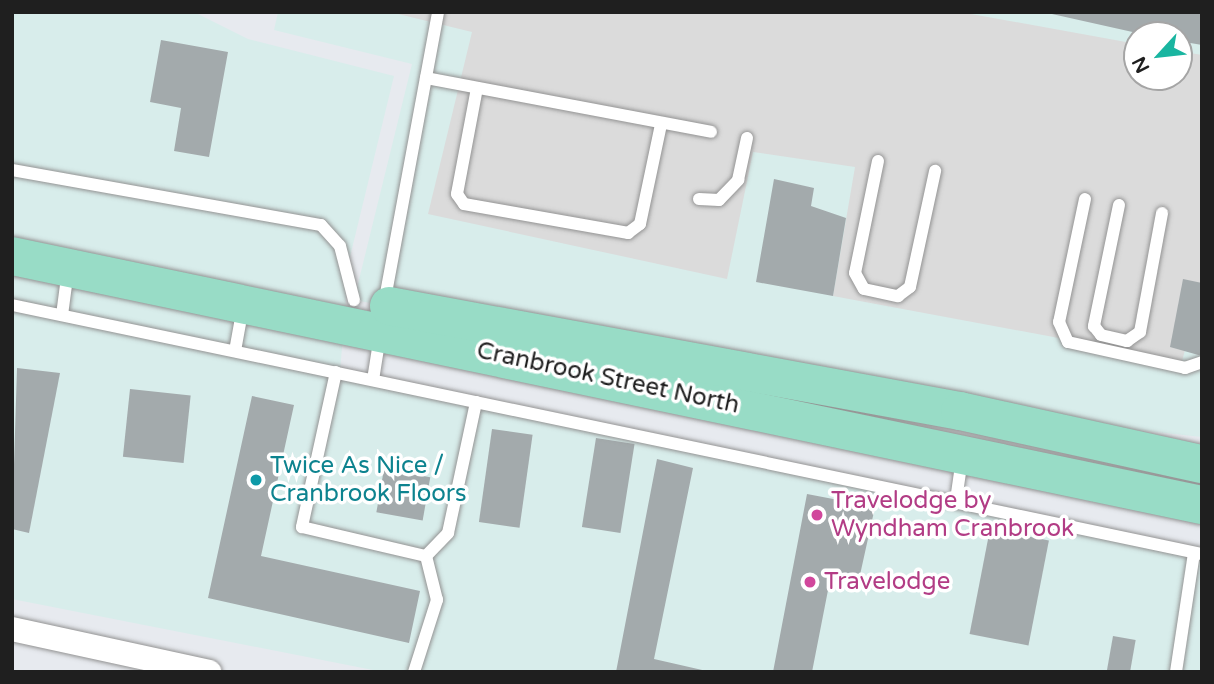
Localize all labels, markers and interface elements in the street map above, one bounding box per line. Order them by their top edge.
north arrow [1123,21,1193,91]
text: N [1128,53,1154,76]
street label: Cranbrook Street North [474,336,742,420]
place label: Twice As Nice / Cranbrook Floors [270,452,467,508]
marker: Twice As Nice / Cranbrook Floors [248,472,264,488]
place label: Travelodge by Wyndham Cranbrook [831,487,1074,543]
marker: Travelodge by Wyndham Cranbrook [809,507,825,523]
place label: Travelodge [824,568,950,596]
marker: Travelodge [802,574,818,590]

